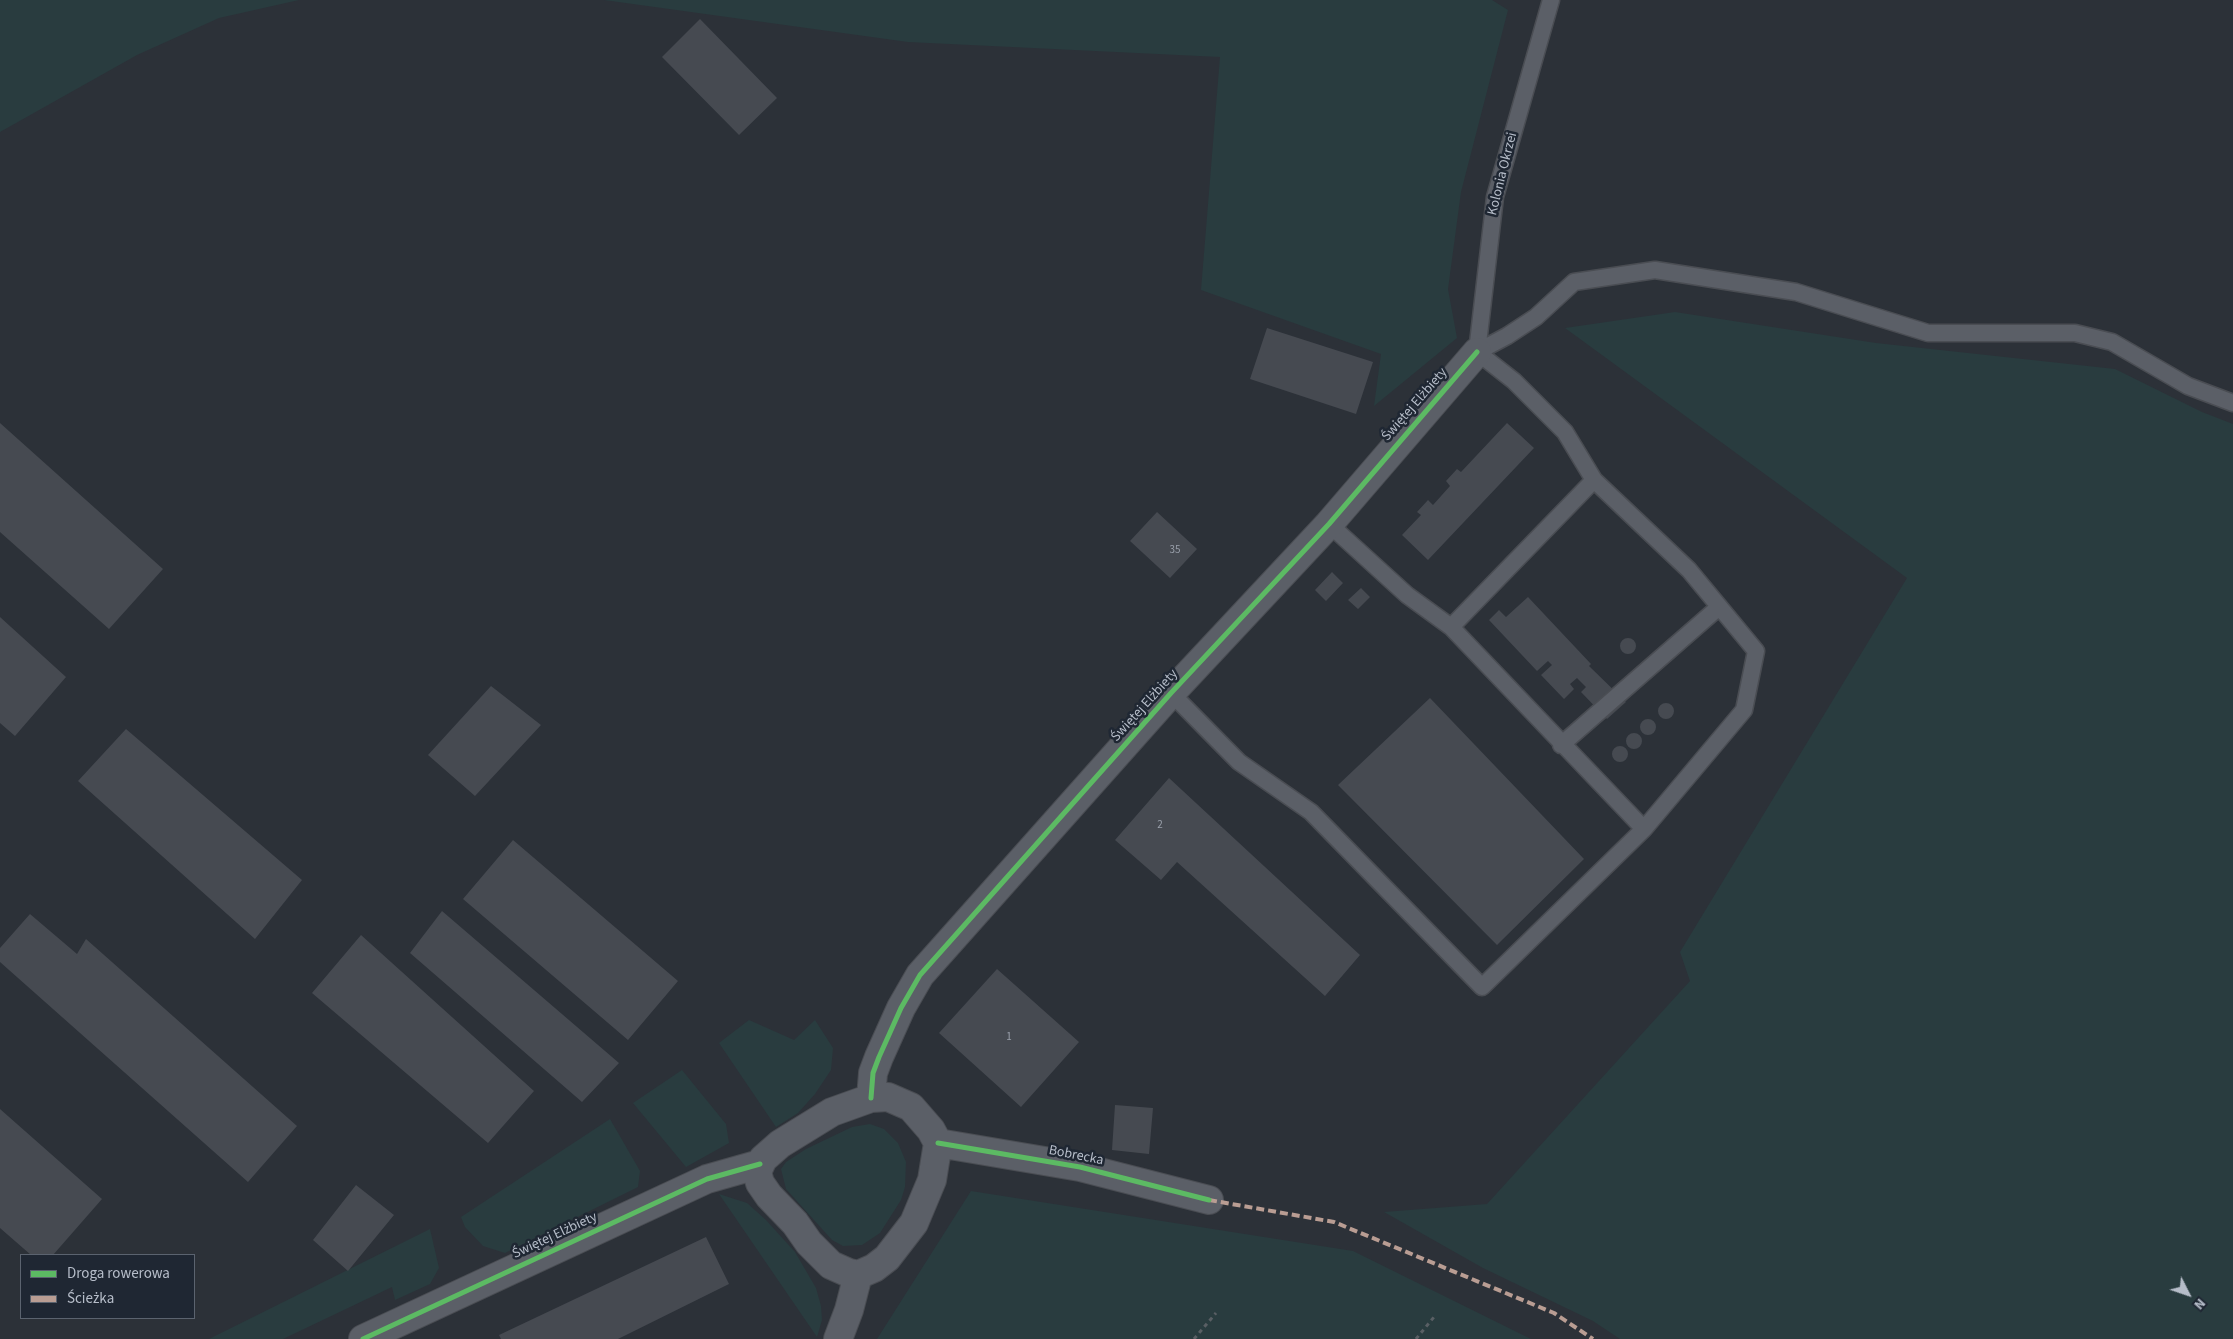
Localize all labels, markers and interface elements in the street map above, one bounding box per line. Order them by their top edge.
street label: Kolonia Okrzei [1485,131,1521,217]
street label: Świętej Elżbiety [1379,365,1451,445]
house number: 35 [1170,544,1180,558]
street label: Świętej Elżbiety [1108,666,1182,746]
house number: 2 [1157,819,1163,833]
house number: 1 [1006,1031,1012,1045]
street label: Bobrecka [1047,1142,1105,1170]
street label: Świętej Elżbiety [510,1209,600,1263]
legend [20,1254,195,1319]
text: Droga rowerowa [67,1263,170,1284]
north arrow [2163,1269,2213,1319]
text: Ścieżka [67,1288,114,1309]
text: N [2189,1294,2210,1314]

